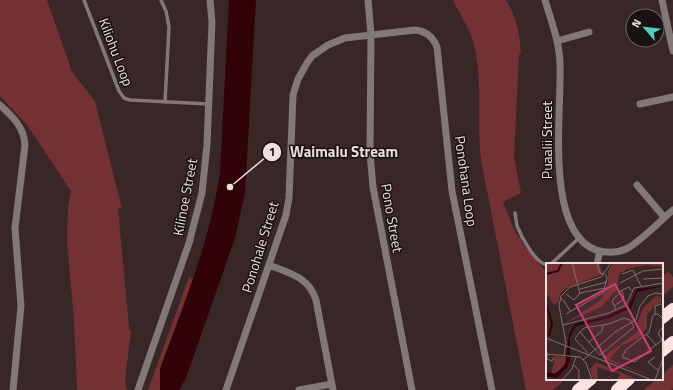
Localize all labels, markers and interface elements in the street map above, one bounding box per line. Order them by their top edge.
north arrow [625,8,665,48]
street label: Kiliohu Loop [94,15,139,89]
text: N [627,16,645,30]
street label: Puaalii Street [536,101,557,179]
street label: Ponohana Loop [450,134,483,228]
callout: Waimalu Stream [262,139,407,166]
text: Waimalu Stream [290,140,398,163]
text: 1 [269,142,275,161]
street label: Kilinoe Street [167,156,202,237]
street label: Pono Street [376,182,409,254]
street label: Ponohale Street [236,198,283,295]
inset map [546,263,663,380]

